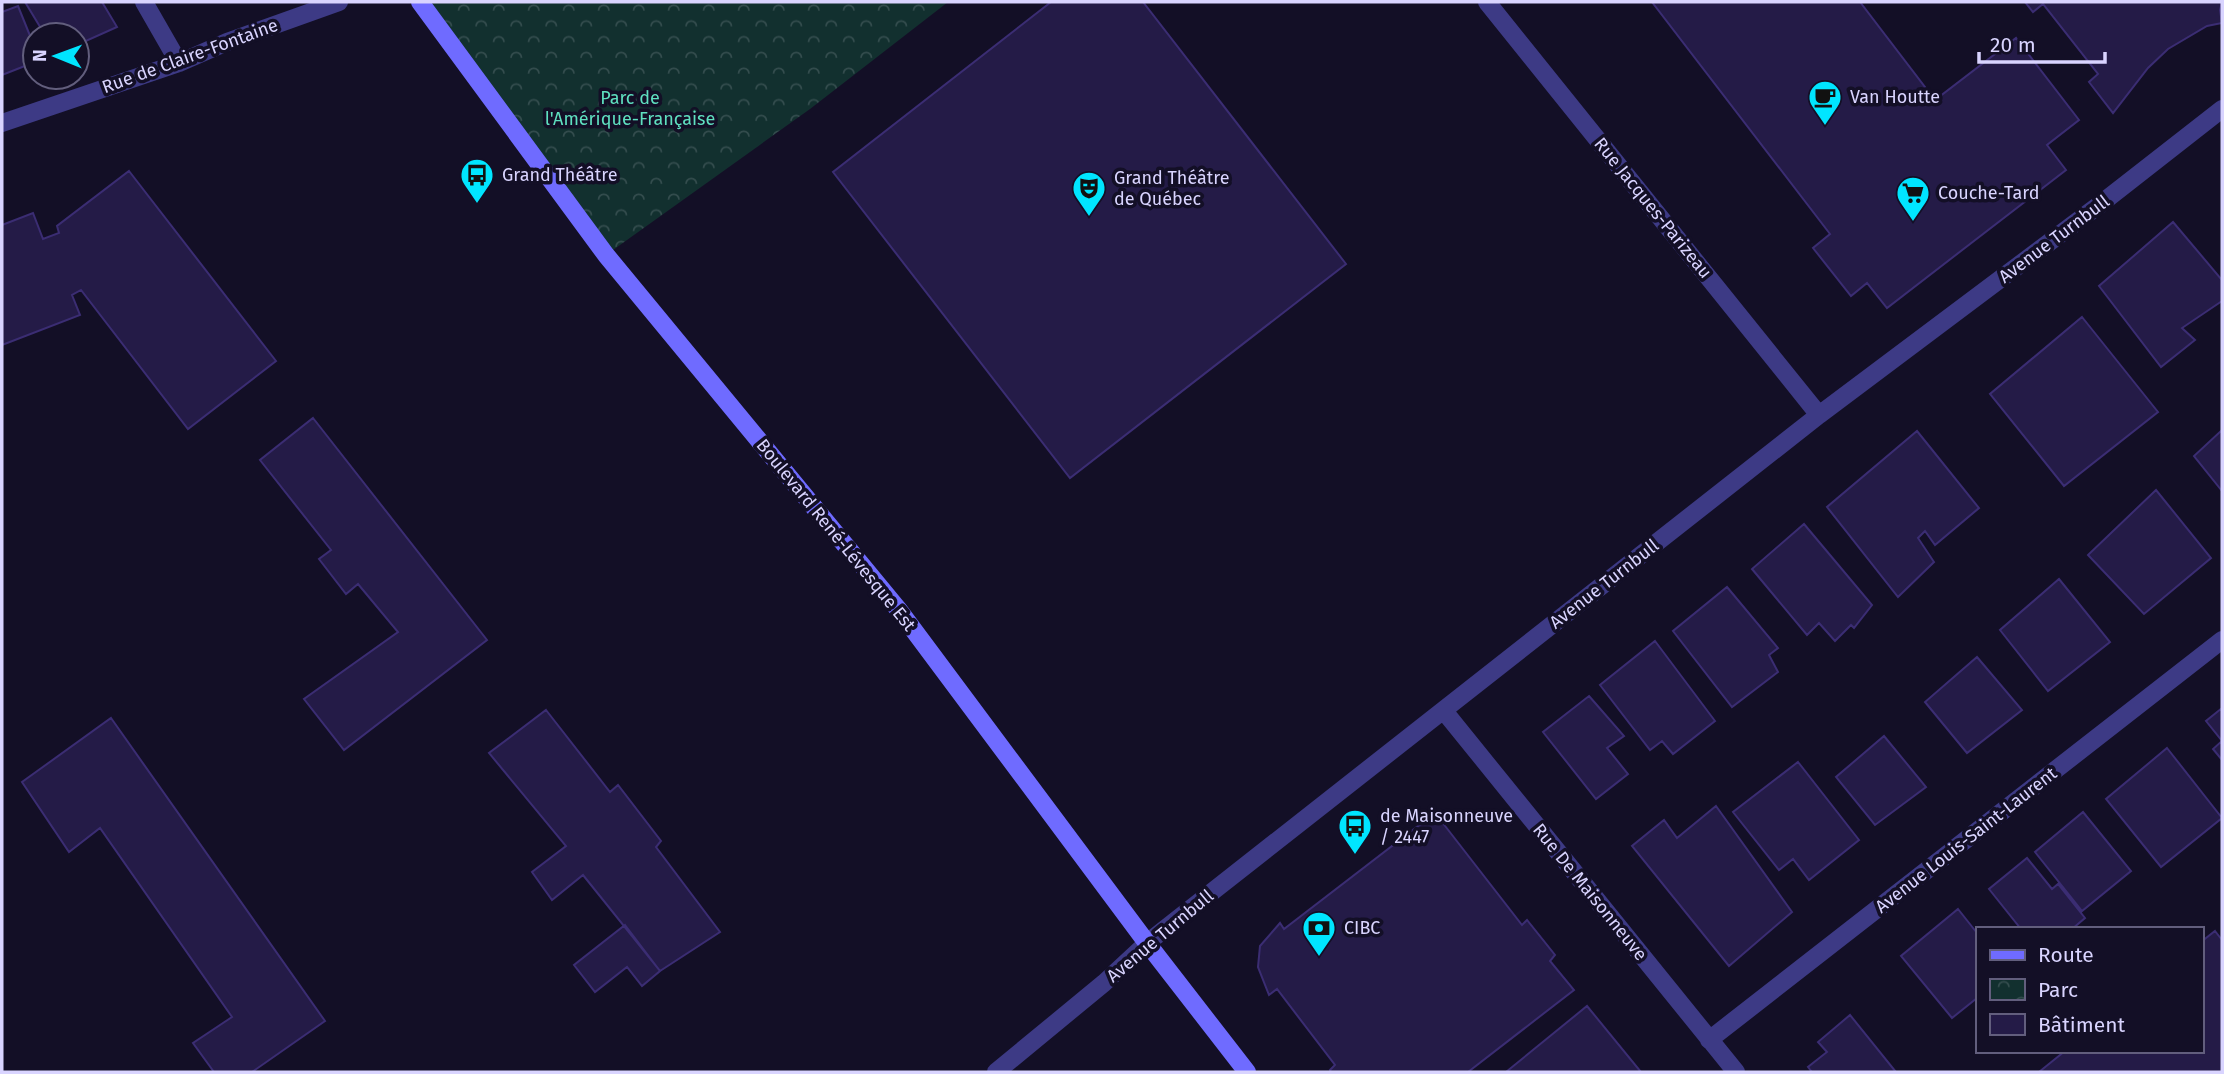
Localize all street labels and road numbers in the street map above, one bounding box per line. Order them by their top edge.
street label: Rue de Claire-Fontaine [99,14,281,98]
street label: Rue Jacques-Parizeau [1589,133,1717,283]
street label: Avenue Turnbull [1994,190,2114,288]
street label: Boulevard René-Lévesque Est [752,435,921,636]
street label: Avenue Turnbull [1545,534,1663,634]
street label: Avenue Louis-Saint-Laurent [1871,762,2062,918]
street label: Rue De Maisonneuve [1528,819,1652,965]
street label: Avenue Turnbull [1102,885,1218,987]

